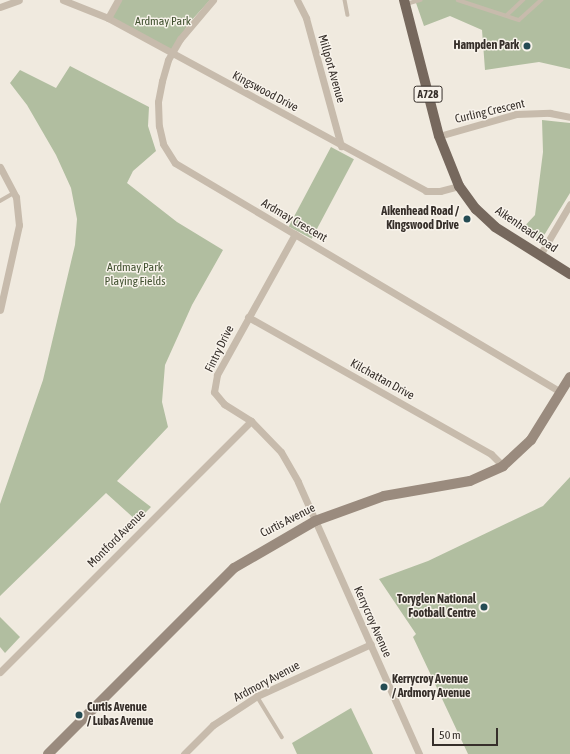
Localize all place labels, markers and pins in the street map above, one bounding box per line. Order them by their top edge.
place label: Hampden Park [453,39,519,53]
marker: Hampden Park [522,41,532,51]
place label: Aikenhead Road / Kingswood Drive [381,205,459,233]
marker: Aikenhead Road / Kingswood Drive [462,214,472,224]
place label: Toryglen National Football Centre [397,593,476,621]
marker: Toryglen National Football Centre [479,602,489,612]
place label: Kerrycroy Avenue / Ardmory Avenue [392,673,470,701]
marker: Kerrycroy Avenue / Ardmory Avenue [379,682,389,692]
place label: Curtis Avenue / Lubas Avenue [87,701,154,729]
marker: Curtis Avenue / Lubas Avenue [74,710,84,720]

